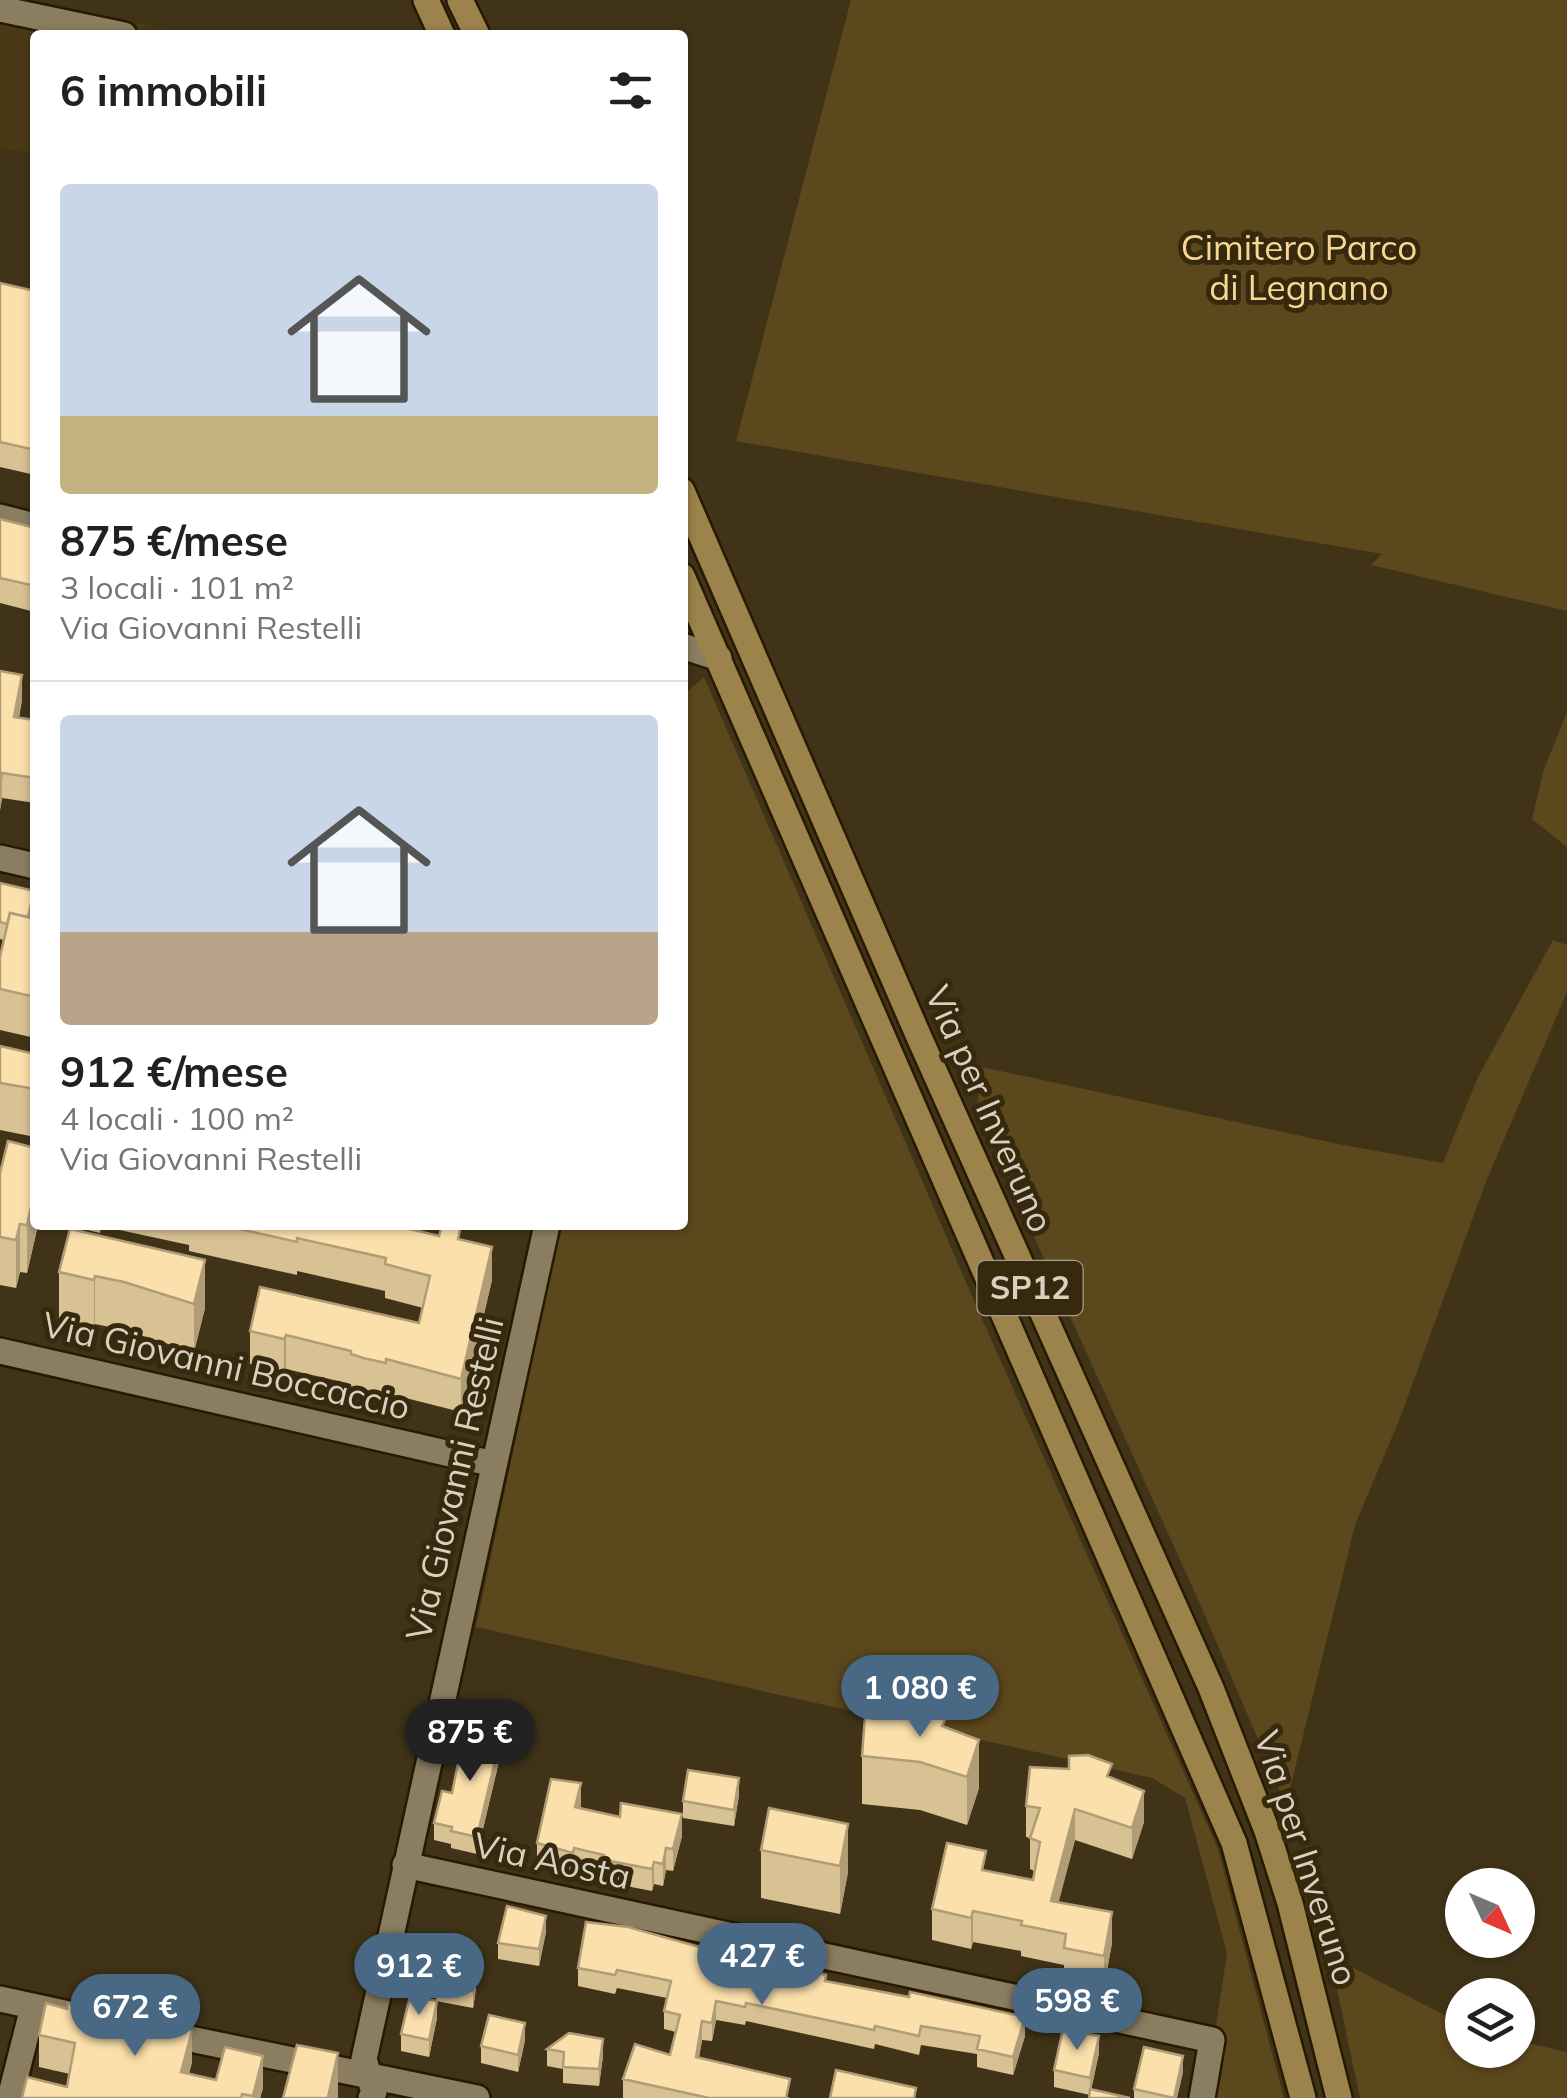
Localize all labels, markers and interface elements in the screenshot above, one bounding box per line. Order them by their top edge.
icon: filters [603,63,658,118]
text: 6 immobili [60,64,267,117]
park label: Cimitero Parco di Legnano [1181,225,1417,309]
icon: home [269,249,449,429]
text: 875 €/mese [60,514,288,567]
text: 3 locali · 101 m² [60,567,294,607]
text: Via Giovanni Restelli [60,607,362,647]
icon: home [269,780,449,960]
street label: Via per Inveruno [916,979,1064,1239]
text: 912 €/mese [60,1045,288,1098]
text: 4 locali · 100 m² [60,1098,294,1138]
text: Via Giovanni Restelli [60,1138,362,1178]
road number: SP12 [978,1261,1082,1315]
street label: Via Giovanni Boccaccio [38,1301,414,1429]
street label: Via Giovanni Restelli [395,1313,513,1645]
pin: 1 080 € [828,1655,1012,1740]
text: 1 080 € [863,1667,977,1707]
pin: 875 € [400,1699,540,1784]
text: 875 € [427,1711,513,1751]
street label: Via per Inveruno [1245,1725,1369,1990]
street label: Via Aosta [470,1822,634,1898]
north arrow [1445,1868,1535,1958]
map controls [1445,1868,1535,2068]
pin: 427 € [692,1923,832,2008]
pin: 912 € [349,1933,489,2018]
text: 427 € [719,1935,805,1975]
text: 912 € [376,1945,462,1985]
pin: 598 € [1007,1968,1147,2053]
pin: 672 € [65,1974,205,2059]
button: layers [1445,1978,1535,2068]
text: 598 € [1034,1980,1120,2020]
text: 672 € [92,1986,178,2026]

